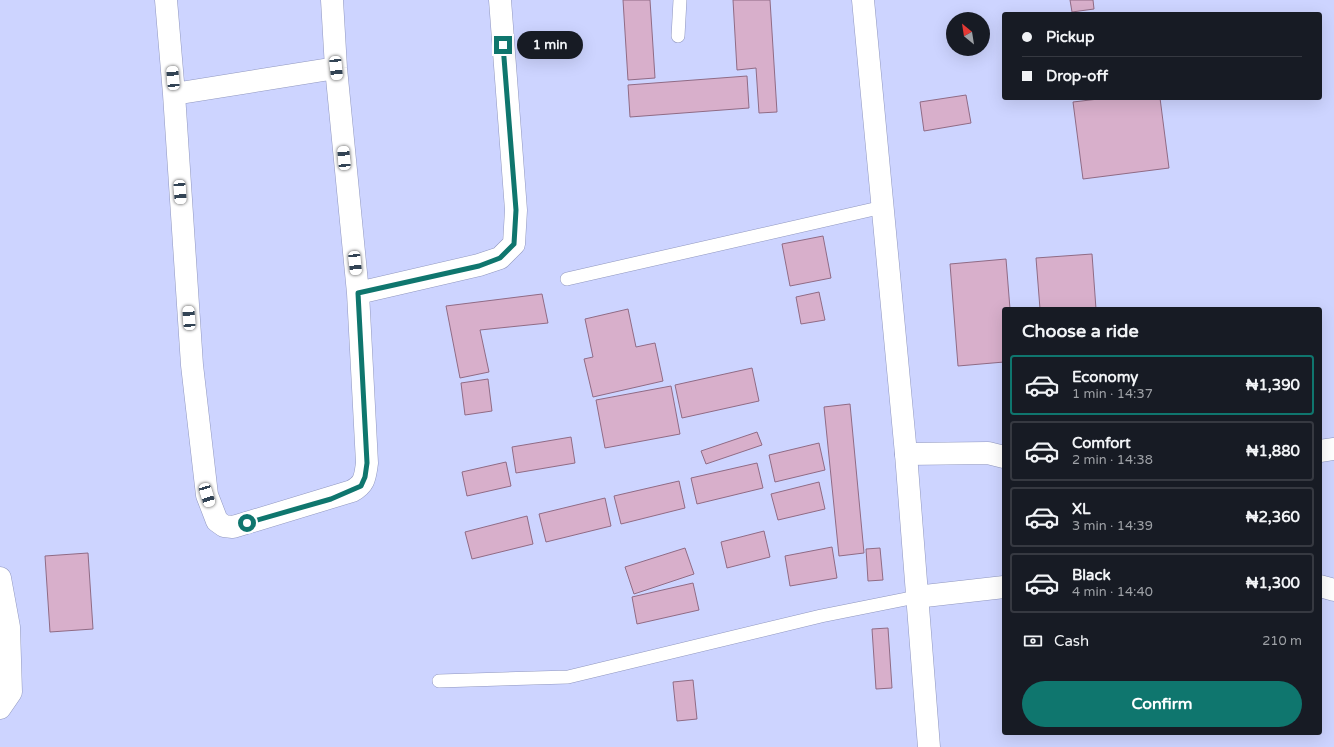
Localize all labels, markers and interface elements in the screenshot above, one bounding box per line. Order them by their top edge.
north arrow [946,12,990,56]
map controls [946,12,990,56]
text: Pickup [1046,28,1094,46]
callout: 1 min [517,31,583,59]
route end [494,36,512,54]
text: 1 min [533,37,567,53]
car [329,55,343,81]
car [166,66,180,90]
text: Drop-off [1046,67,1108,85]
car [337,146,351,170]
car [173,180,187,204]
car [348,250,362,276]
car [182,306,196,330]
text: Choose a ride [1022,320,1139,342]
icon: car [1024,367,1060,403]
text: Economy [1072,368,1138,386]
text: ₦1,390 [1246,376,1300,394]
text: 1 min · 14:37 [1072,386,1153,402]
icon: car [1024,433,1060,469]
text: Comfort [1072,434,1131,452]
text: ₦1,880 [1246,442,1300,460]
text: 2 min · 14:38 [1072,452,1153,468]
car [198,482,216,508]
icon: car [1024,499,1060,535]
text: XL [1072,500,1091,518]
text: ₦2,360 [1246,508,1300,526]
route start [238,514,256,532]
text: 3 min · 14:39 [1072,518,1153,534]
icon: car [1024,565,1060,601]
text: Black [1072,566,1111,584]
text: ₦1,300 [1246,574,1300,592]
text: 4 min · 14:40 [1072,584,1153,600]
icon: cash [1022,630,1044,652]
text: Cash [1054,632,1089,650]
text: 210 m [1262,633,1302,649]
button: Confirm [1022,681,1302,727]

